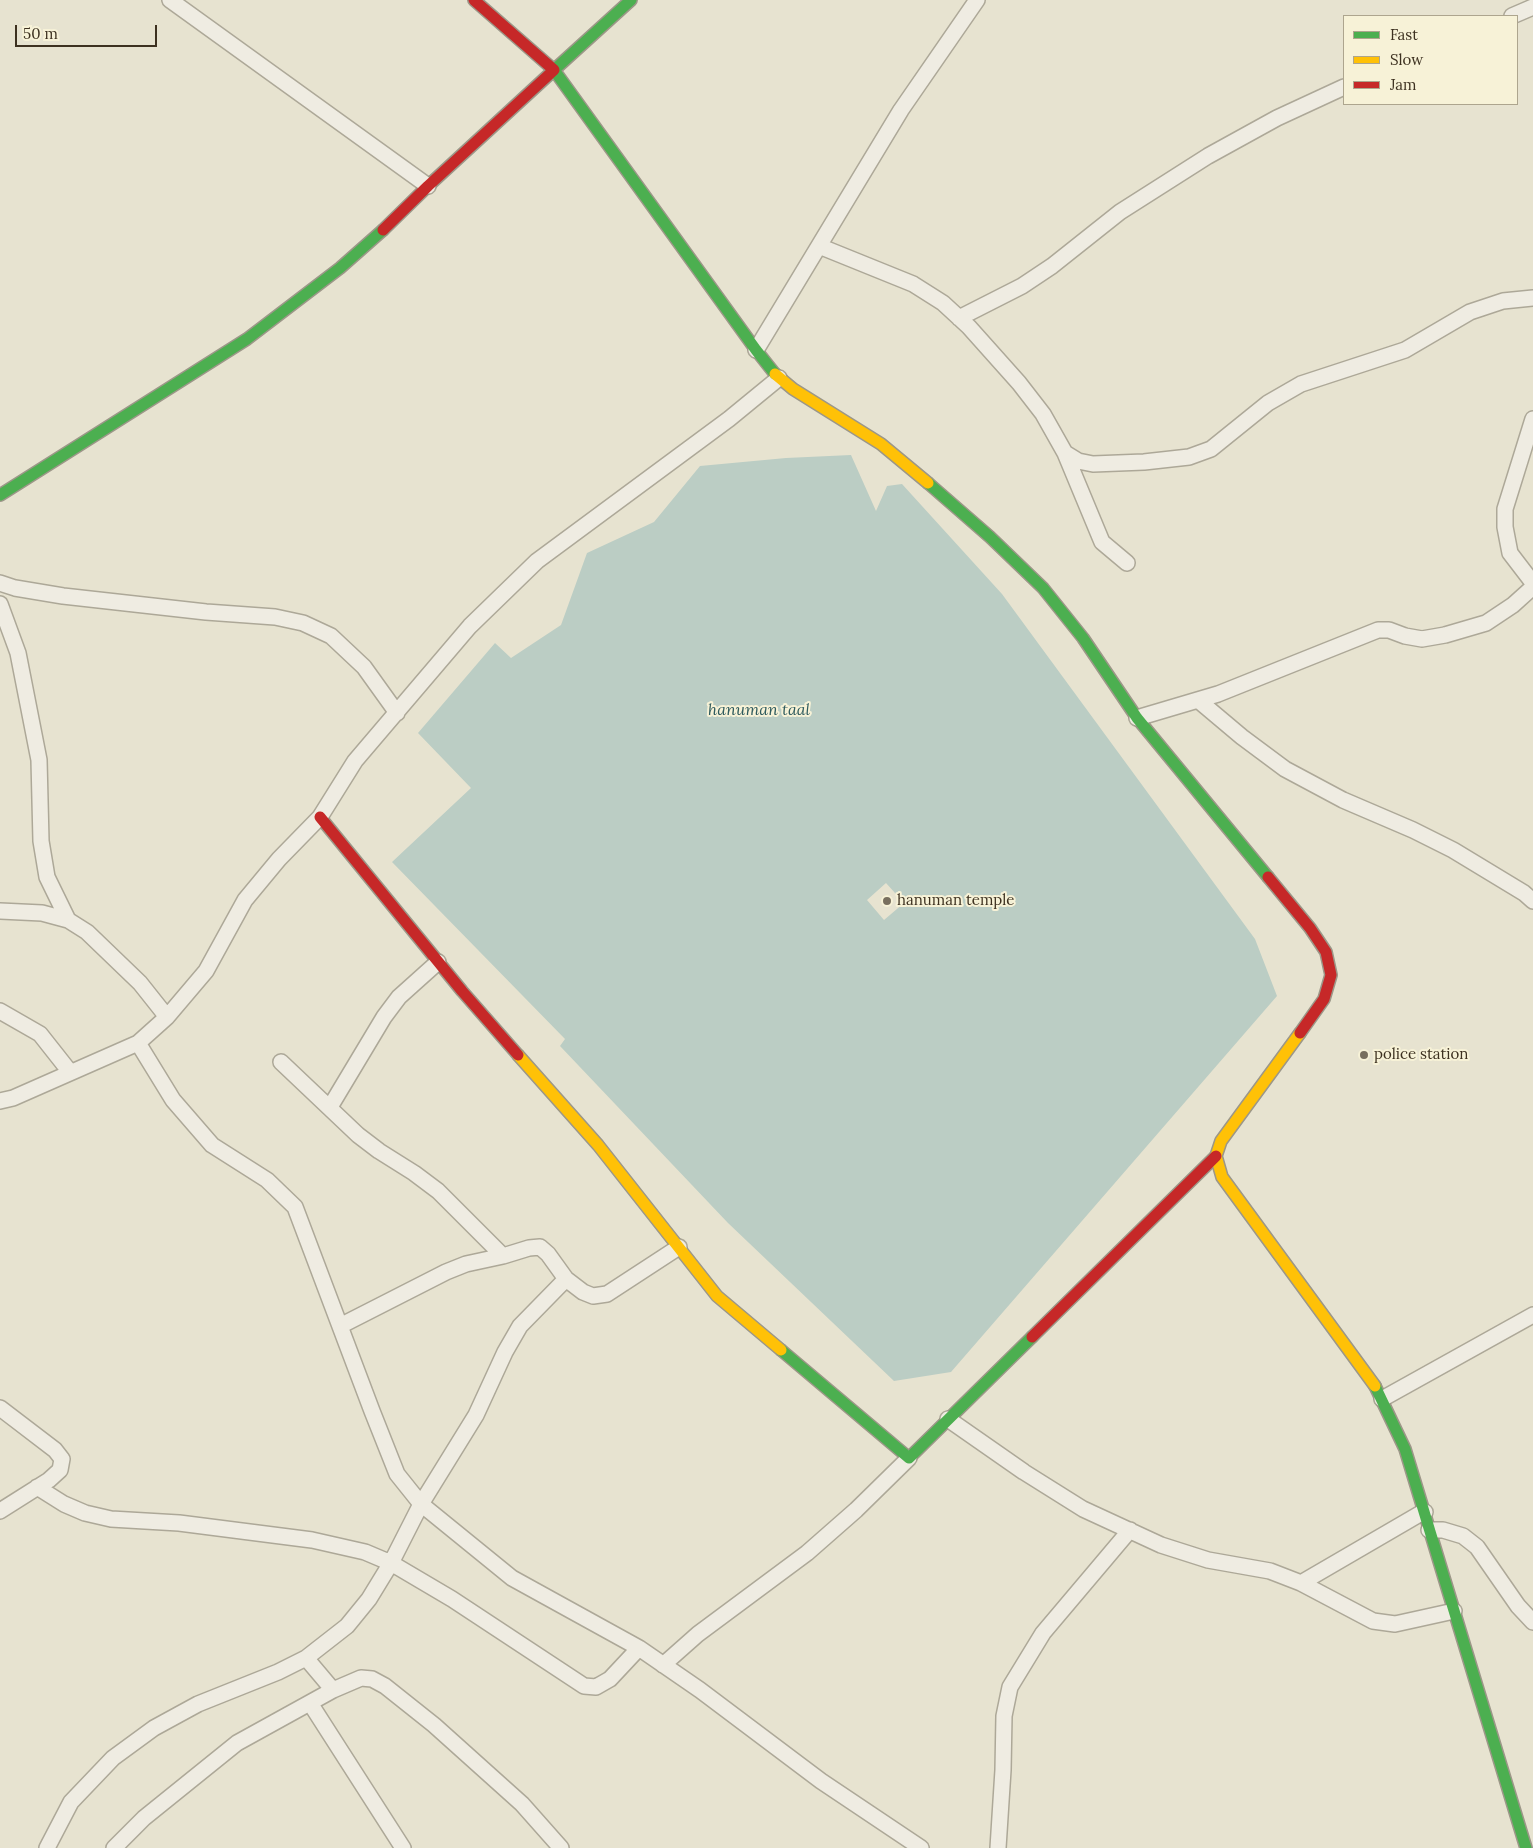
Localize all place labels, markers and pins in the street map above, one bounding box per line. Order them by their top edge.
place label: hanuman temple [897,892,1014,910]
marker: hanuman temple [881,895,893,907]
place label: police station [1374,1046,1468,1064]
marker: police station [1358,1049,1370,1061]

